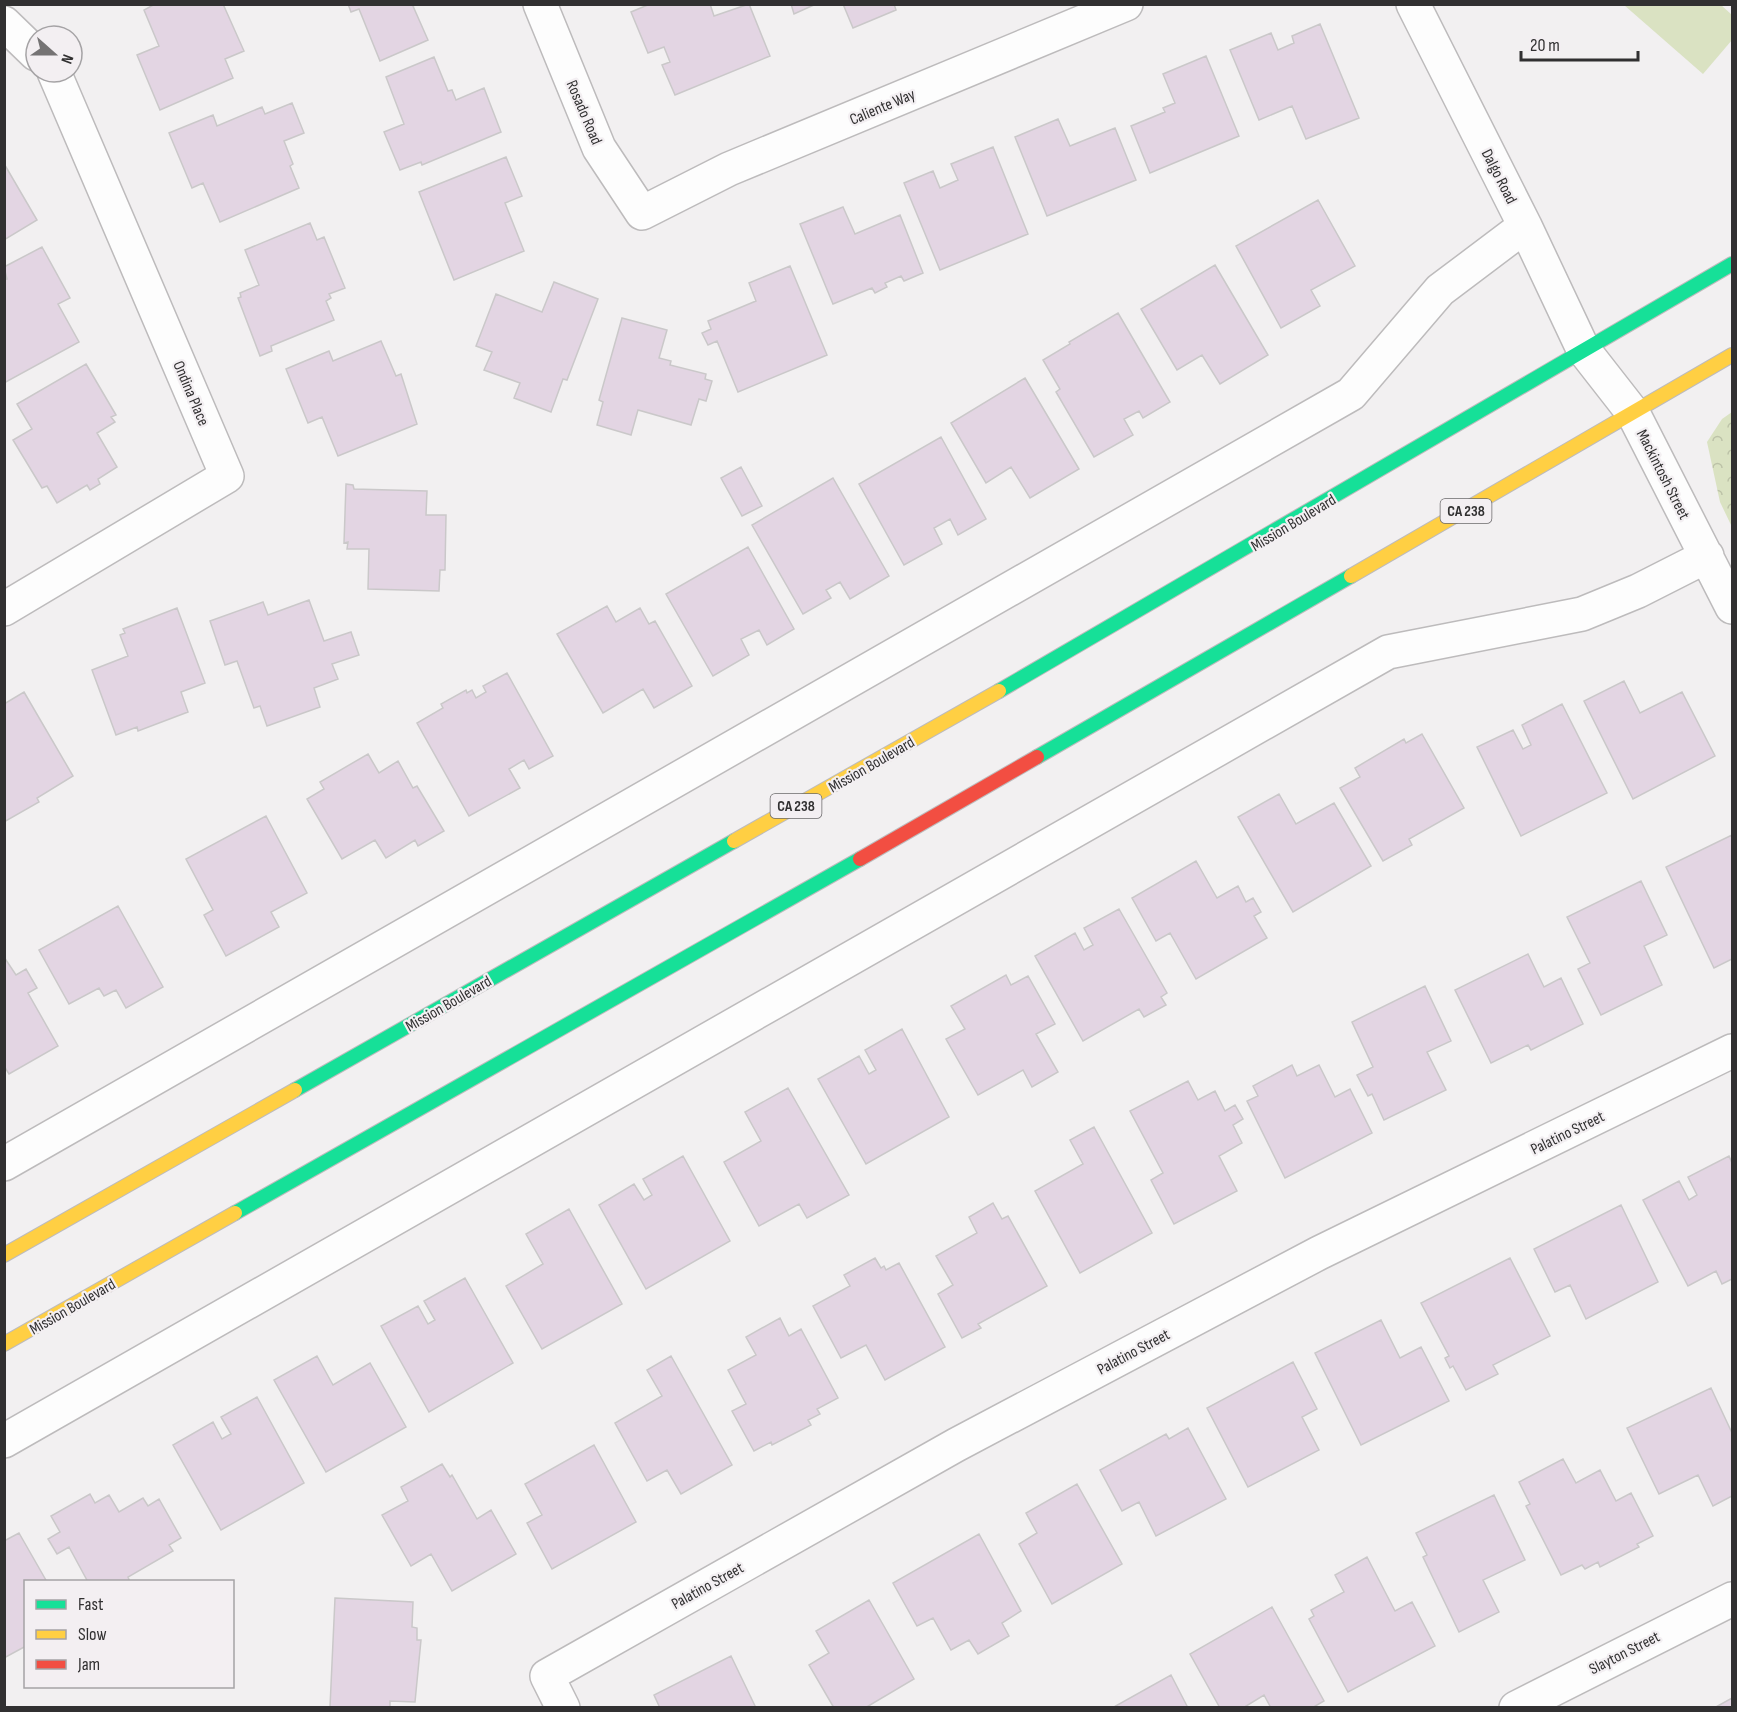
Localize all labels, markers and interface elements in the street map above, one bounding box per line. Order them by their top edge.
north arrow [24,24,84,84]
scale bar [1521,24,1638,62]
text: 20 m [1530,35,1560,56]
text: N [56,51,77,66]
street label: Rosado Road [562,77,606,148]
street label: Caliente Way [847,85,918,130]
street label: Dalgo Road [1477,146,1521,207]
street label: Ondina Place [168,358,213,429]
street label: Mackintosh Street [1632,427,1694,523]
street label: Mission Boulevard [1248,491,1340,556]
road number: CA 238 [1440,499,1492,523]
street label: Mission Boulevard [826,733,918,797]
road number: CA 238 [770,794,822,818]
street label: Mission Boulevard [403,972,495,1036]
street label: Palatino Street [1528,1107,1608,1159]
street label: Mission Boulevard [27,1275,119,1339]
street label: Palatino Street [1094,1325,1173,1379]
street label: Palatino Street [668,1559,747,1614]
legend [24,1580,234,1688]
text: Fast [78,1594,104,1615]
text: Slow [78,1624,107,1645]
street label: Slayton Street [1586,1627,1663,1679]
text: Jam [77,1654,100,1675]

